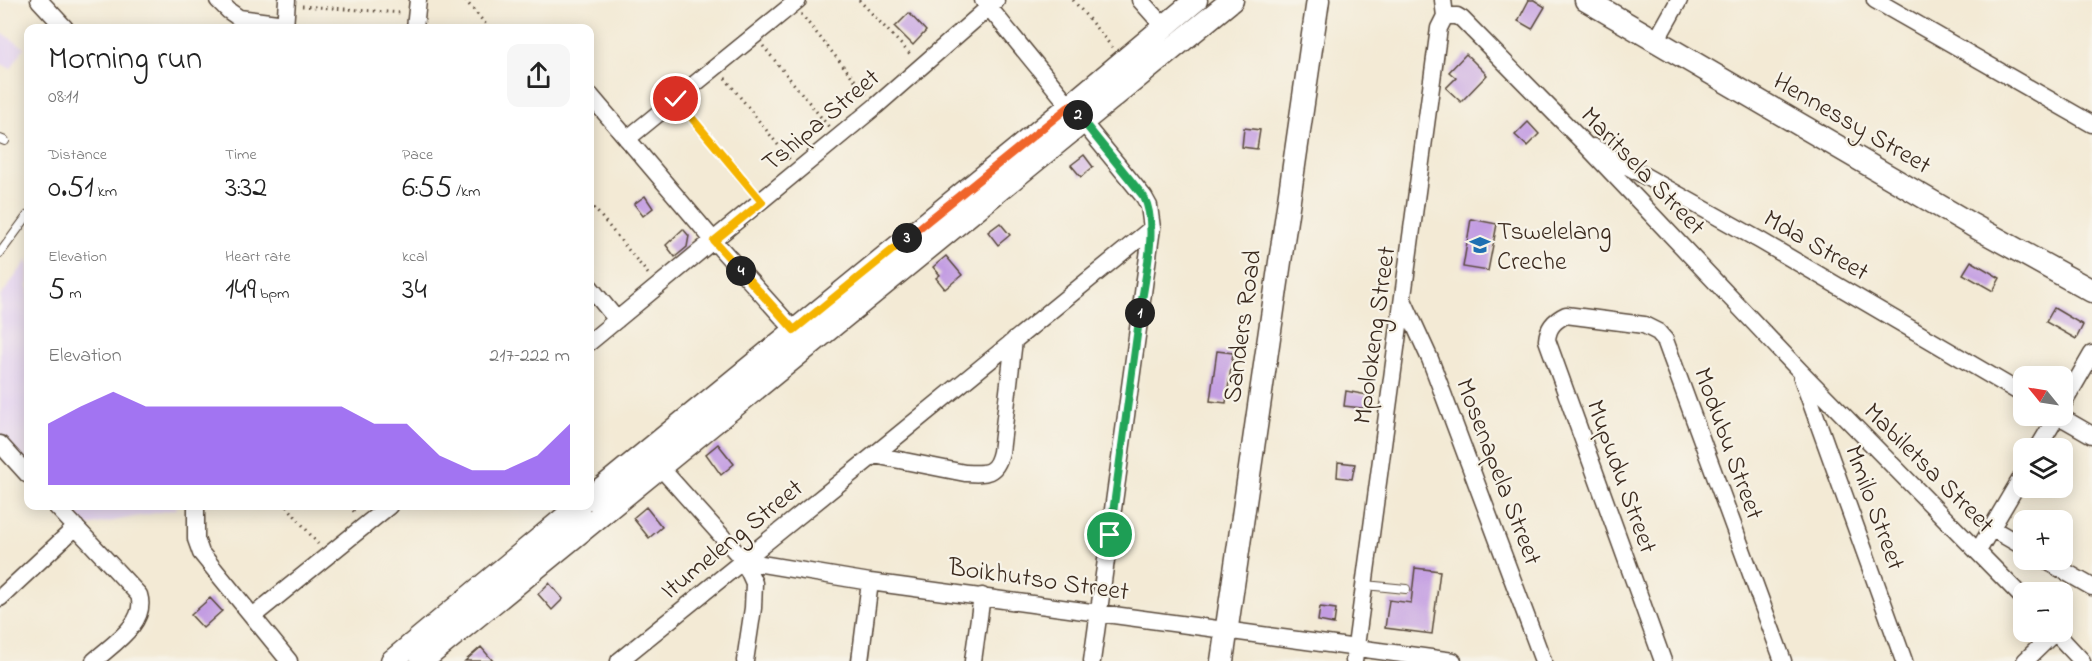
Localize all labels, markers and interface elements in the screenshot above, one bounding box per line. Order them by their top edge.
text: Morning run [48,36,202,84]
button: share [507,44,570,107]
street label: Tshipa Street [755,60,890,182]
street label: Hennessy Street [1765,64,1938,185]
pin [650,73,701,124]
icon: check [659,82,692,115]
text: 08:11 [48,83,79,112]
street label: Maritsela Street [1570,99,1714,245]
pin: 2 [1063,100,1093,130]
text: 2 [1074,103,1082,127]
text: Distance [48,143,107,167]
text: Time [225,143,257,167]
text: Pace [402,143,433,167]
text: 0.51 [48,167,94,211]
text: 3:32 [225,167,267,211]
text: 6:55 [402,167,452,211]
text: km [94,180,117,204]
text: /km [452,180,480,204]
street label: Mda Street [1756,201,1876,292]
place label: Tswelelang Creche [1497,214,1611,282]
pin: 3 [892,223,922,253]
text: 3 [904,226,910,250]
school or university icon: Tswelelang Creche [1468,233,1492,257]
street label: Mpolokeng Street [1345,244,1407,427]
text: Elevation [48,245,107,269]
text: Heart rate [225,245,291,269]
text: kcal [402,245,427,269]
street label: Sanders Road [1214,247,1274,405]
pin: 4 [726,256,756,286]
text: 4 [738,259,744,283]
text: 5 [48,269,65,313]
text: 149 [225,269,256,313]
text: 34 [402,269,427,313]
text: m [65,282,82,306]
text: bpm [256,282,290,306]
pin: 1 [1125,298,1155,328]
text: 1 [1137,301,1143,325]
text: Elevation [48,342,122,371]
text: 217–222 m [489,342,570,371]
street label: Modubu Street [1682,363,1772,526]
north arrow [2013,366,2073,426]
map controls [2013,366,2073,642]
street label: Mosenapela Street [1444,373,1550,571]
street label: Mupudu Street [1575,395,1666,559]
street label: Mabiletsa Street [1854,395,2002,544]
button: layers [2013,438,2073,498]
street label: Mmilo Street [1833,440,1913,576]
street label: Itumeleng Street [653,471,813,610]
pin [1084,509,1135,560]
button: + [2013,510,2073,570]
icon: arrive [1093,518,1126,551]
street label: Boikhutso Street [945,549,1131,612]
button: − [2013,582,2073,642]

